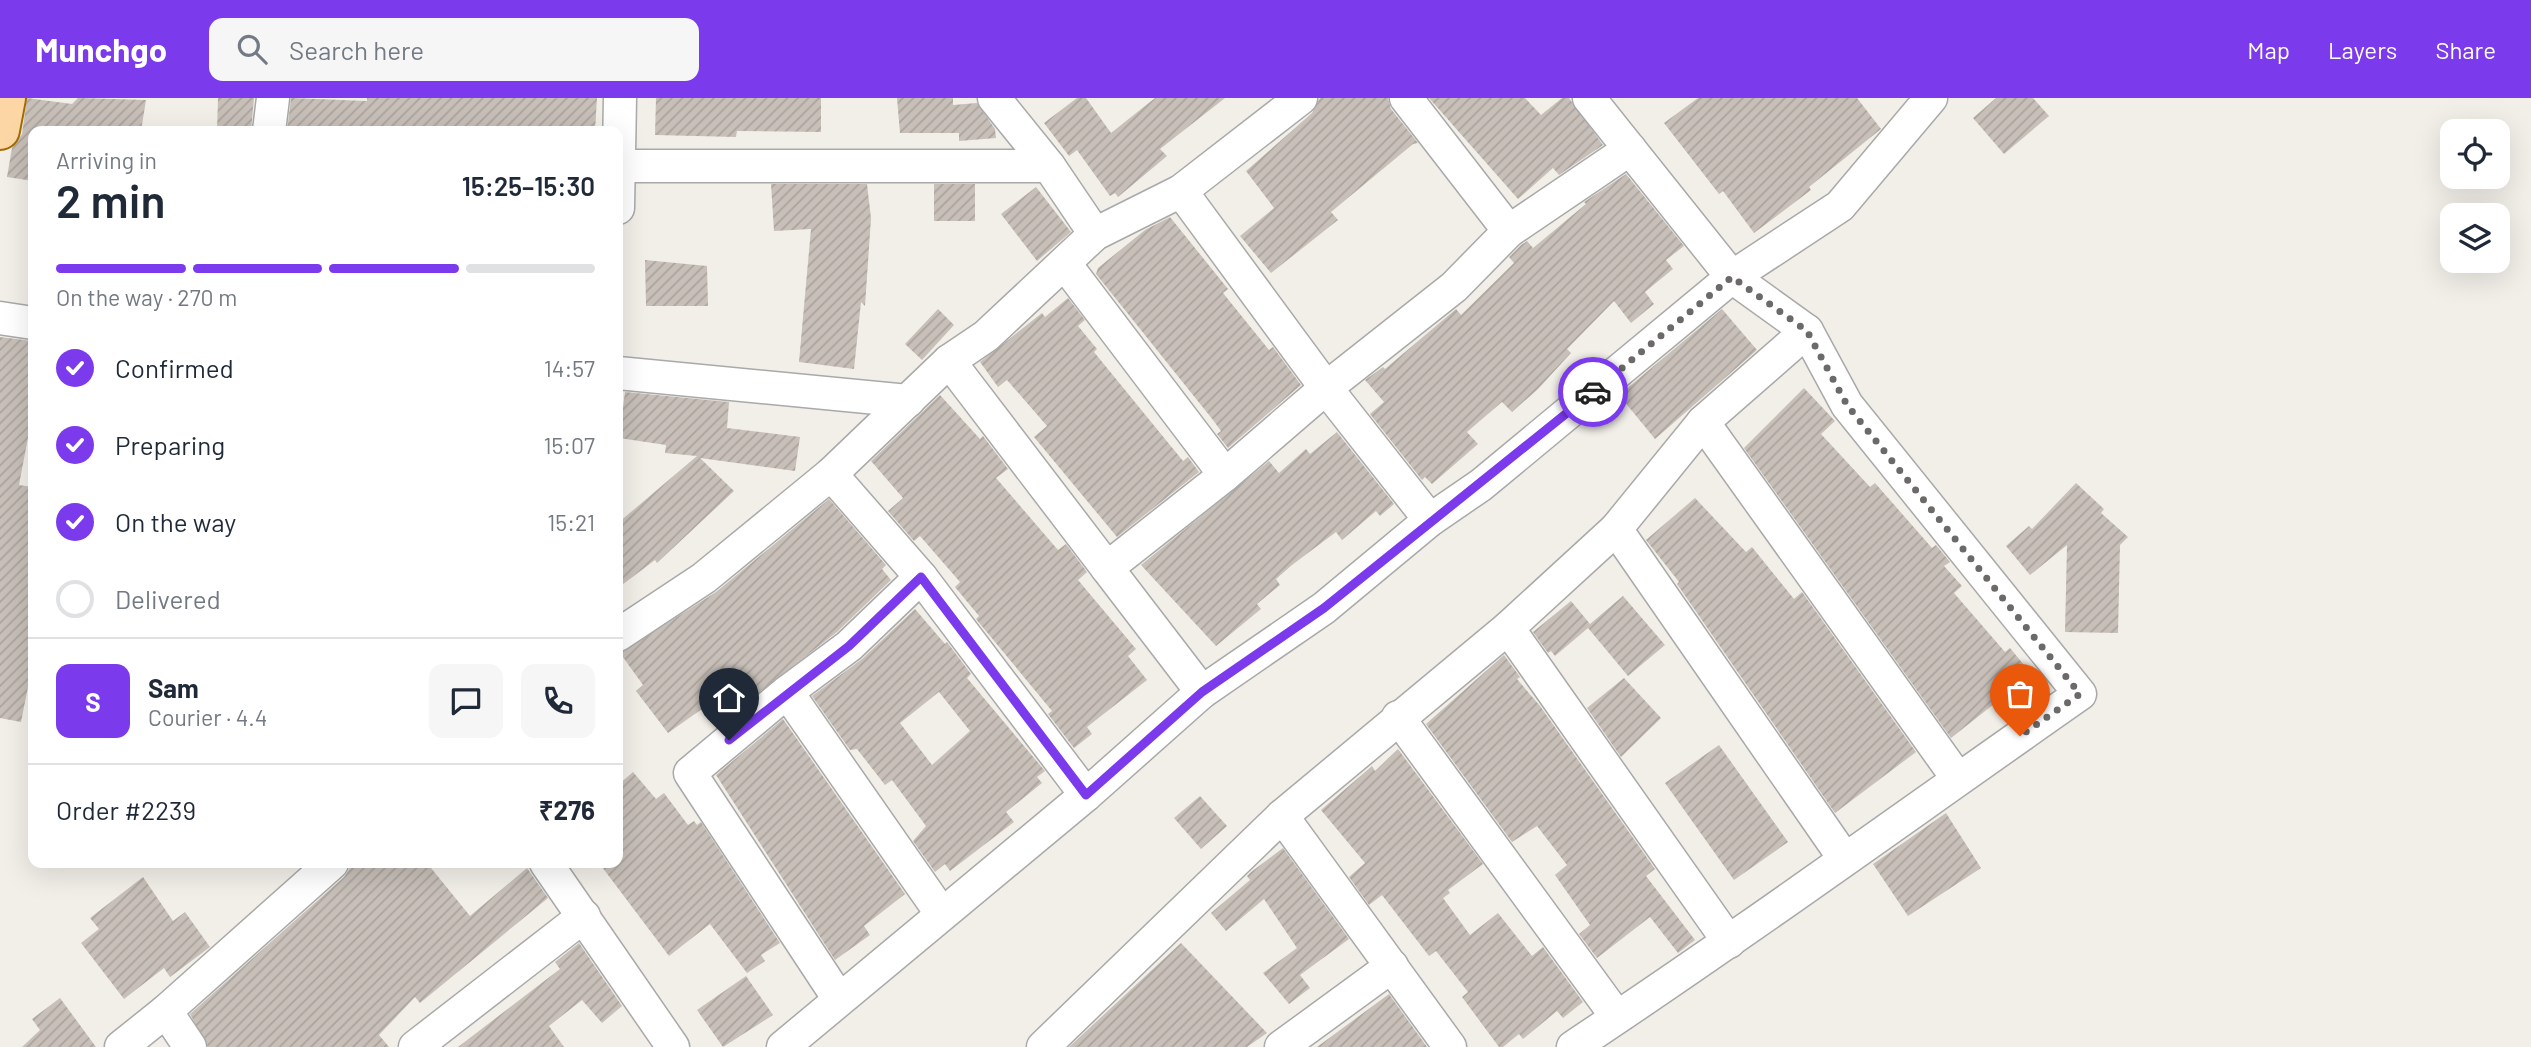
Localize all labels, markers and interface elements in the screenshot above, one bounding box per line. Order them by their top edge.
search box [209,18,699,81]
text: Munchgo [35,29,167,69]
icon: search [233,30,271,68]
text: Search here [289,34,424,65]
text: Map [2247,35,2290,64]
text: Layers [2328,35,2397,64]
text: Share [2435,35,2496,64]
map controls [2440,119,2510,273]
button: locate [2440,119,2510,189]
text: Arriving in [56,146,157,174]
text: 15:25–15:30 [462,170,595,201]
text: 2 min [56,172,165,227]
button: layers [2440,203,2510,273]
text: On the way · 270 m [56,283,237,311]
icon: check [56,349,94,387]
text: Confirmed [115,352,234,383]
text: 14:57 [544,354,595,382]
courier [1558,357,1628,427]
icon: car [1574,373,1612,411]
icon: check [56,426,94,464]
text: Preparing [115,429,225,460]
text: 15:07 [543,431,595,459]
icon: check [56,503,94,541]
text: On the way [115,506,236,537]
text: 15:21 [547,508,595,536]
text: Delivered [115,583,221,614]
button: chat [429,664,503,738]
button: phone [521,664,595,738]
pin [1990,664,2050,736]
pin [699,668,759,740]
text: Sam [148,672,199,703]
icon: bag [2001,675,2039,713]
icon: home [710,679,748,717]
text: S [85,686,101,717]
text: Courier · 4.4 [148,703,267,731]
text: Order #2239 [56,794,196,825]
text: ₹276 [539,794,595,825]

